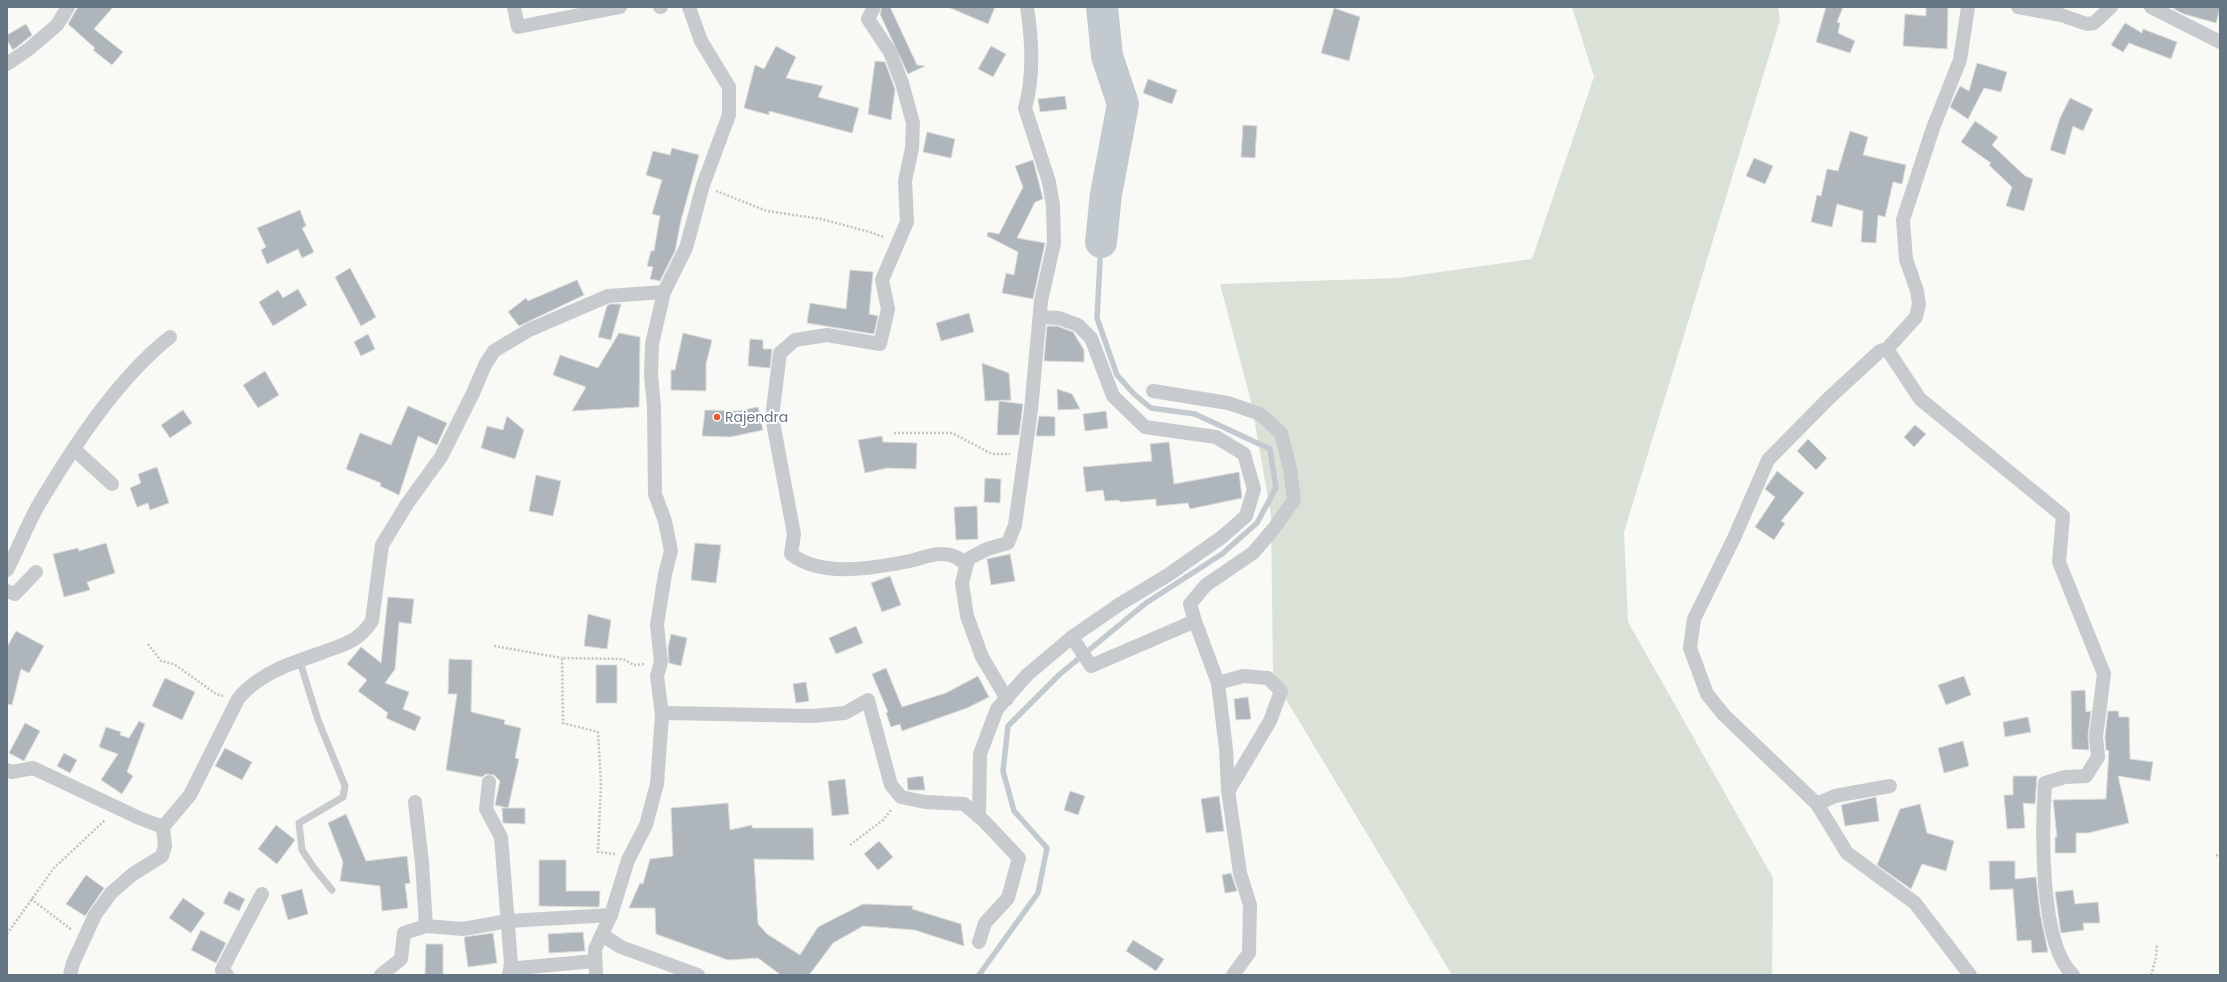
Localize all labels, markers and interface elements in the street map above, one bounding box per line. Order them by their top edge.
place label: Rajendra [725,407,788,427]
marker: Rajendra [712,412,722,422]

